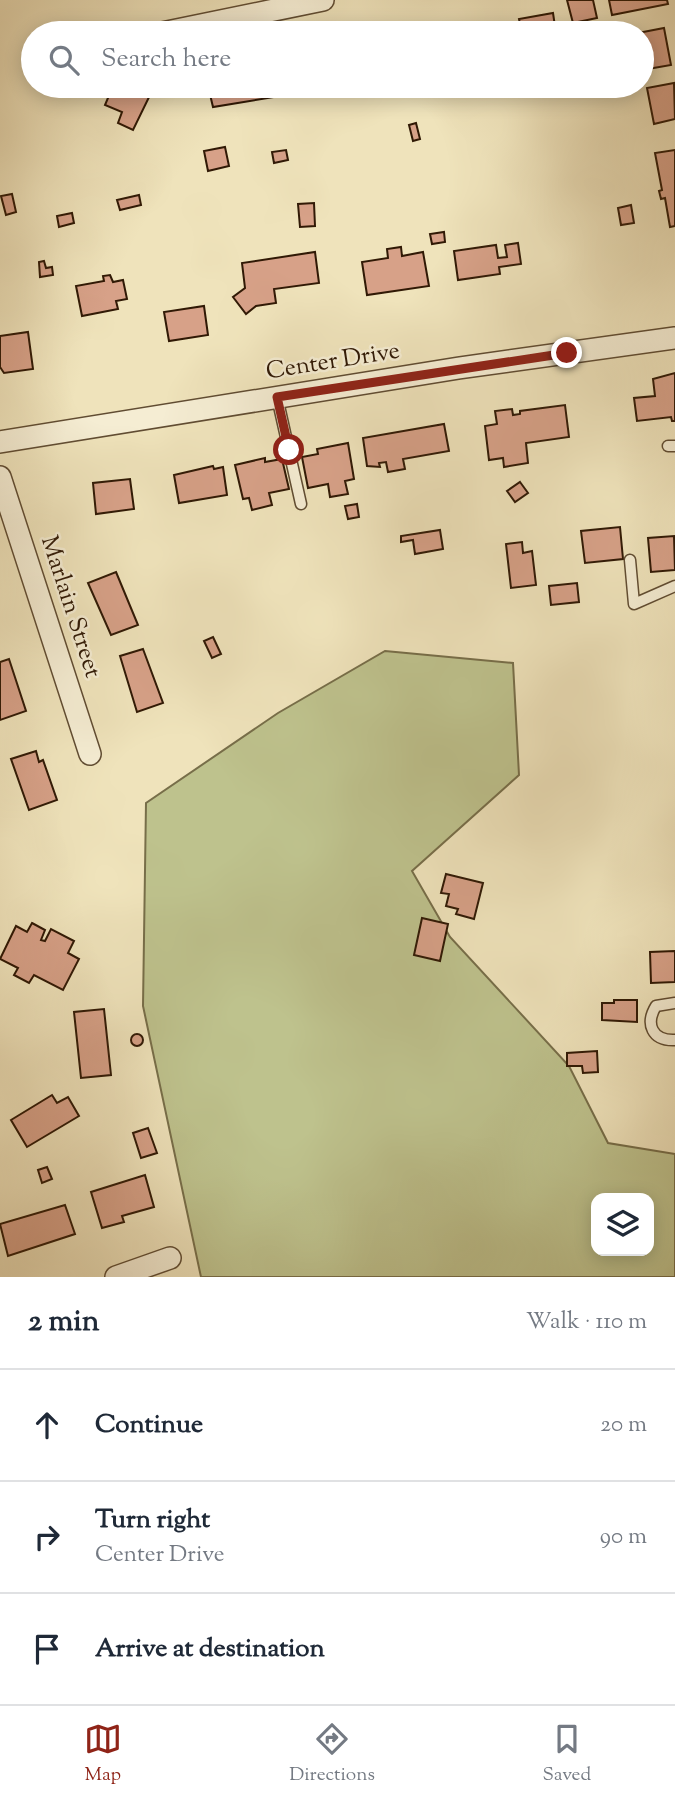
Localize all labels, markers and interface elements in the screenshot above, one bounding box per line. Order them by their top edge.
search box [21,21,654,98]
icon: search [45,41,83,79]
text: Search here [101,41,231,78]
street label: Center Drive [264,335,402,389]
route end [551,337,582,368]
route start [273,434,304,465]
street label: Marlain Street [31,532,109,682]
map controls [591,1193,654,1256]
button: layers [591,1193,654,1256]
text: 2 min [28,1301,100,1344]
text: Walk · 110 m [526,1306,647,1339]
icon: ahead [28,1406,66,1444]
text: Continue [95,1407,203,1444]
text: 20 m [600,1409,647,1442]
text: Turn right [95,1502,210,1539]
icon: right [28,1518,66,1556]
text: 90 m [600,1521,647,1554]
text: Center Drive [95,1539,224,1572]
icon: arrive [28,1630,66,1668]
text: Arrive at destination [95,1631,325,1668]
tab: Map [84,1720,122,1789]
tab: Directions [289,1720,375,1789]
tab: Saved [542,1720,591,1789]

